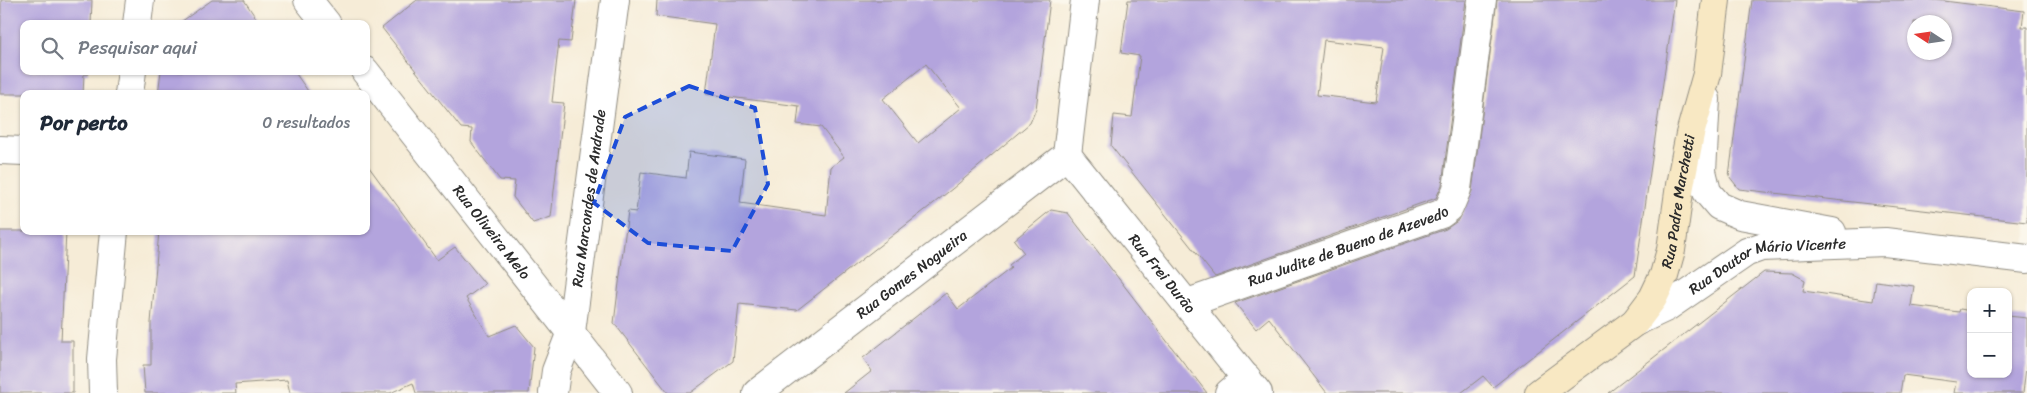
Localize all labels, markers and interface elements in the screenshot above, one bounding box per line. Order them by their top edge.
north arrow [1907,15,1952,60]
search box [20,20,370,75]
text: Pesquisar aqui [78,31,197,64]
icon: search [38,34,66,62]
text: Por perto [40,104,128,142]
street label: Rua Marcondes de Andrade [564,107,613,289]
text: 0 resultados [262,108,350,137]
street label: Rua Padre Marchetti [1653,131,1703,271]
street label: Rua Oliveira Melo [446,179,538,286]
street label: Rua Judite de Bueno de Azevedo [1244,199,1455,294]
street label: Rua Gomes Nogueira [850,223,973,326]
street label: Rua Frei Durão [1122,228,1203,320]
street label: Rua Doutor Mário Vicente [1683,231,1847,302]
map controls [1967,288,2012,378]
button: + [1967,288,2012,333]
button: − [1967,333,2012,378]

